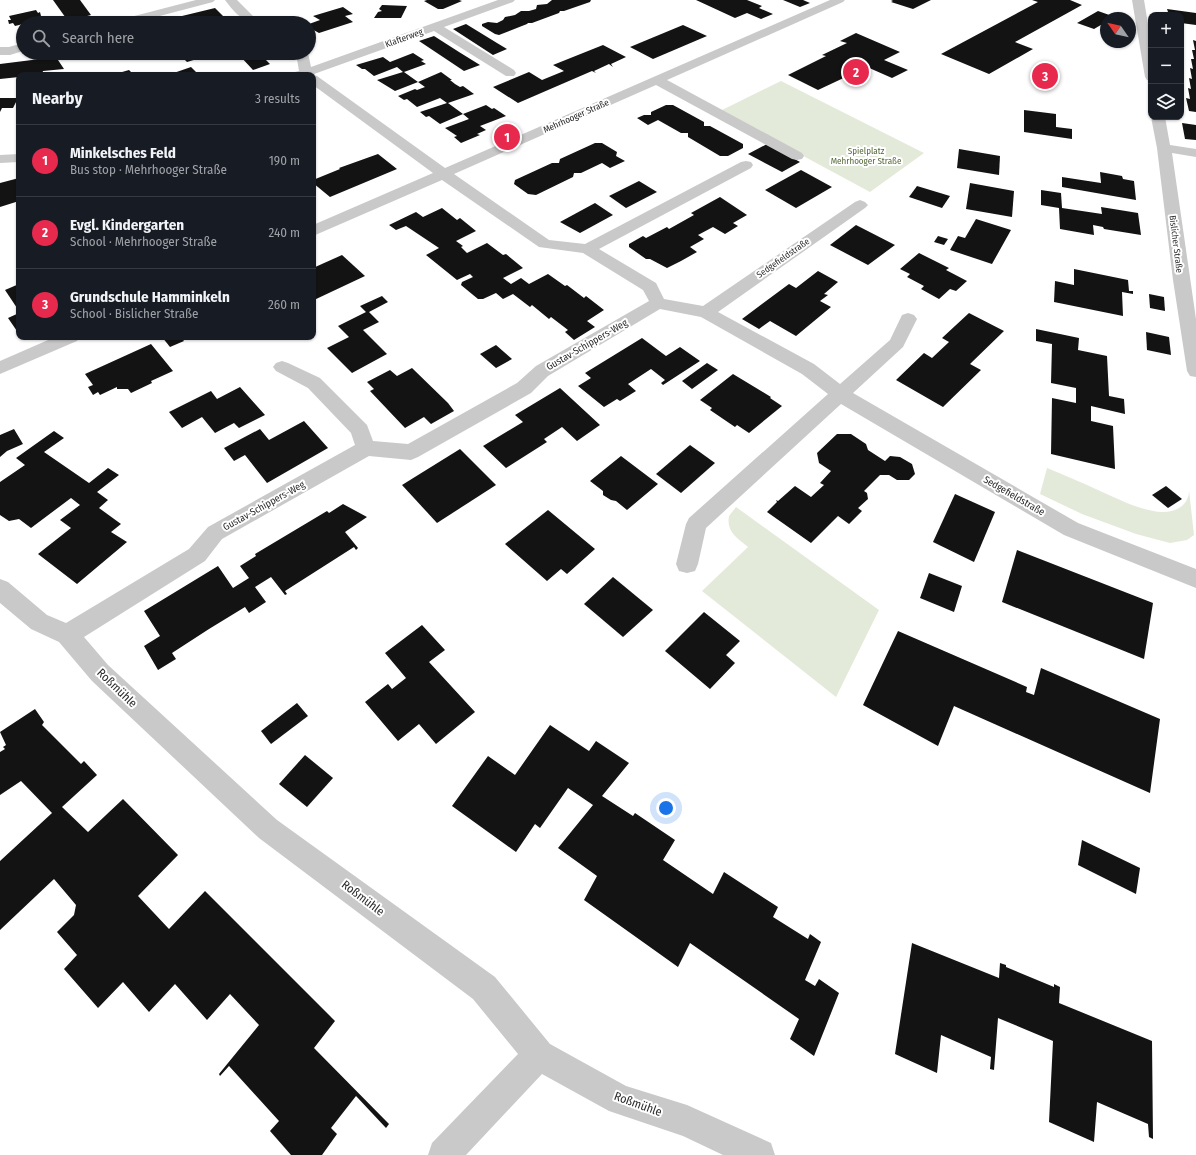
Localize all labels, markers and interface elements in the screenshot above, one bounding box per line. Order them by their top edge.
north arrow [1100,12,1136,48]
map controls [1148,12,1184,120]
button: + [1148,12,1184,48]
search box [16,16,316,60]
street label: Klafterweg [384,26,425,49]
icon: search [30,27,52,49]
text: Search here [62,29,134,47]
button: − [1148,48,1184,84]
pin: 2 [843,57,869,87]
pin: 3 [1032,61,1058,91]
button: layers [1148,84,1184,120]
text: Nearby [32,88,83,109]
text: 3 results [255,91,300,106]
street label: Mehrhooger Straße [542,97,611,135]
pin: 1 [494,122,520,152]
text: Minkelsches Feld [70,144,176,162]
park label: Spielplatz Mehrhooger Straße [831,146,902,166]
text: 1 [42,153,48,168]
text: 190 m [269,153,300,168]
text: Bus stop · Mehrhooger Straße [70,162,227,177]
street label: Bislicher Straße [1168,215,1185,274]
text: Evgl. Kindergarten [70,216,184,234]
text: 2 [42,225,48,240]
text: 240 m [268,225,300,240]
text: School · Mehrhooger Straße [70,234,217,249]
street label: Sedgefieldstraße [755,236,812,280]
text: Grundschule Hamminkeln [70,288,230,306]
text: 3 [42,297,48,312]
text: 260 m [268,297,300,312]
text: School · Bislicher Straße [70,306,199,321]
street label: Gustav-Schippers-Weg [544,317,630,373]
street label: Sedgefieldstraße [981,474,1047,518]
street label: Gustav-Schippers-Weg [221,478,307,533]
street label: Roßmühle [94,666,140,710]
your location [656,798,676,818]
street label: Roßmühle [339,877,387,919]
street label: Roßmühle [612,1089,664,1119]

